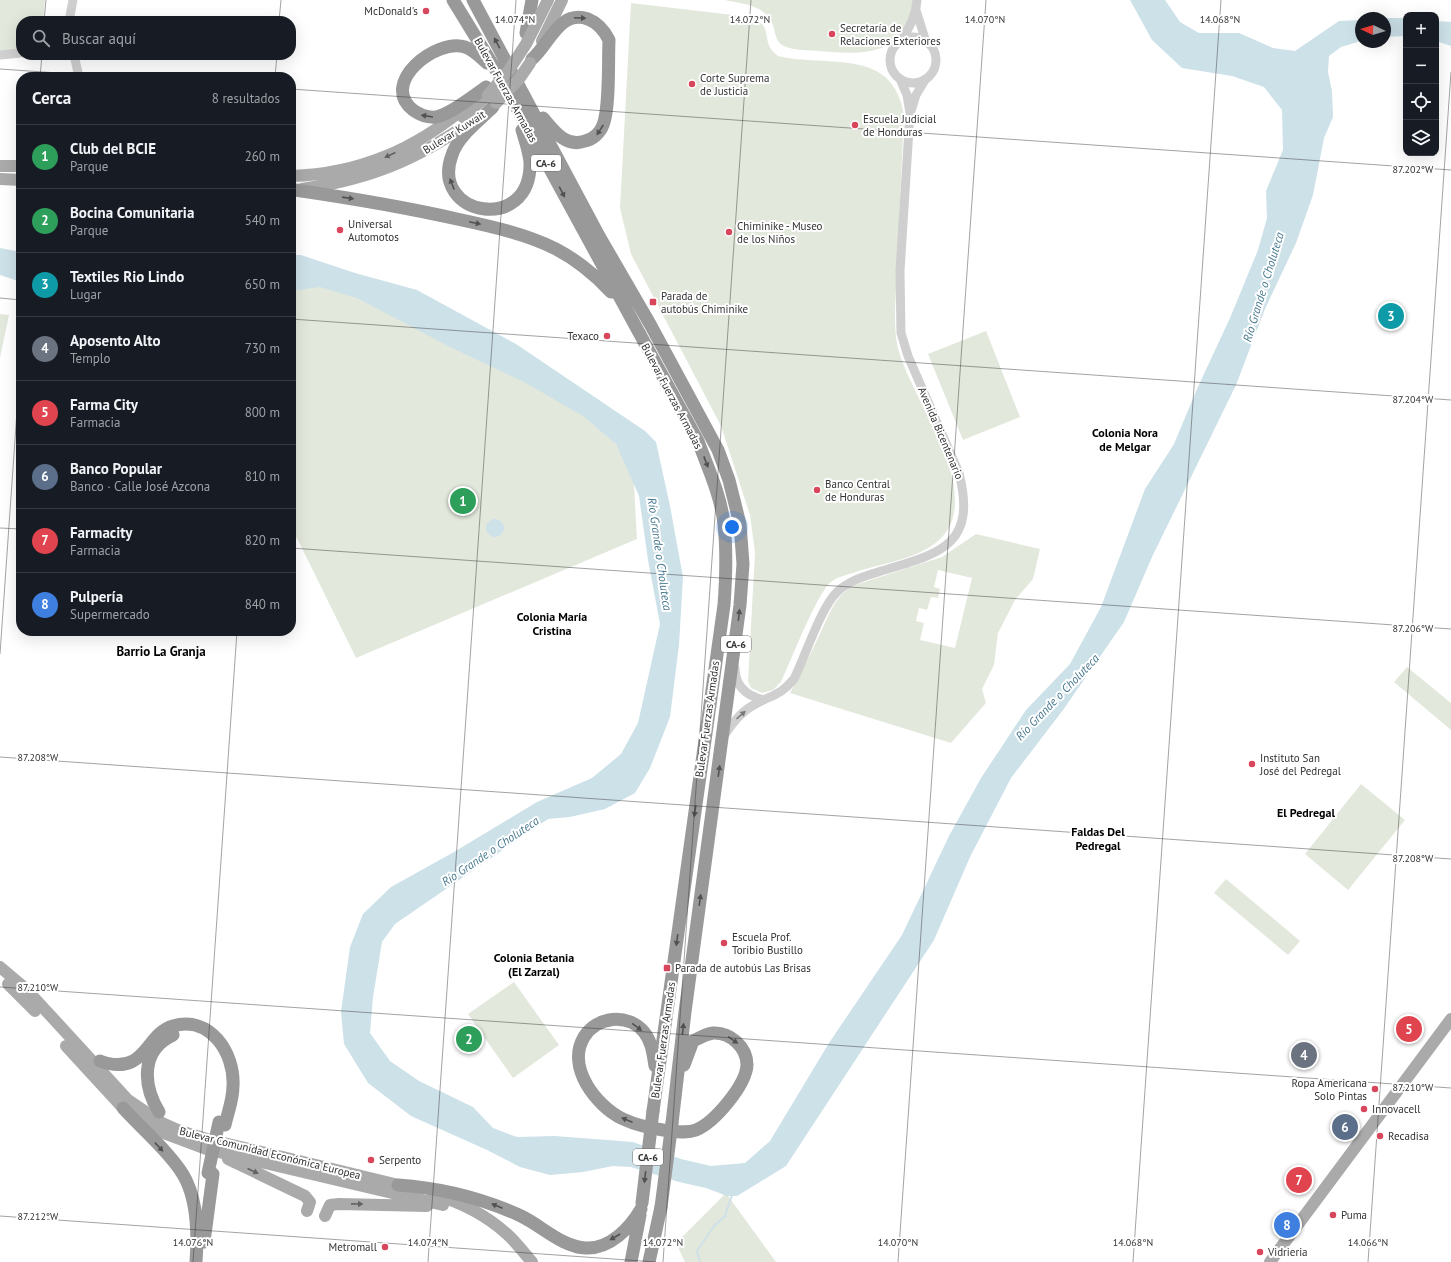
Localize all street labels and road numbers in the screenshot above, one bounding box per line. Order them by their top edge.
street label: Bulevar Fuerzas Armadas [471,35,541,145]
street label: Bulevar Kuwait [420,107,488,157]
road number: CA-6 [531,155,561,171]
street label: Bulevar Fuerzas Armadas [638,341,706,451]
street label: Avenida Bicentenario [915,385,967,481]
road number: CA-6 [721,636,751,652]
street label: Bulevar Fuerzas Armadas [692,660,722,778]
street label: Bulevar Fuerzas Armadas [648,981,678,1099]
street label: Bulevar Comunidad Económica Europea [178,1124,362,1182]
road number: CA-6 [633,1149,663,1165]

